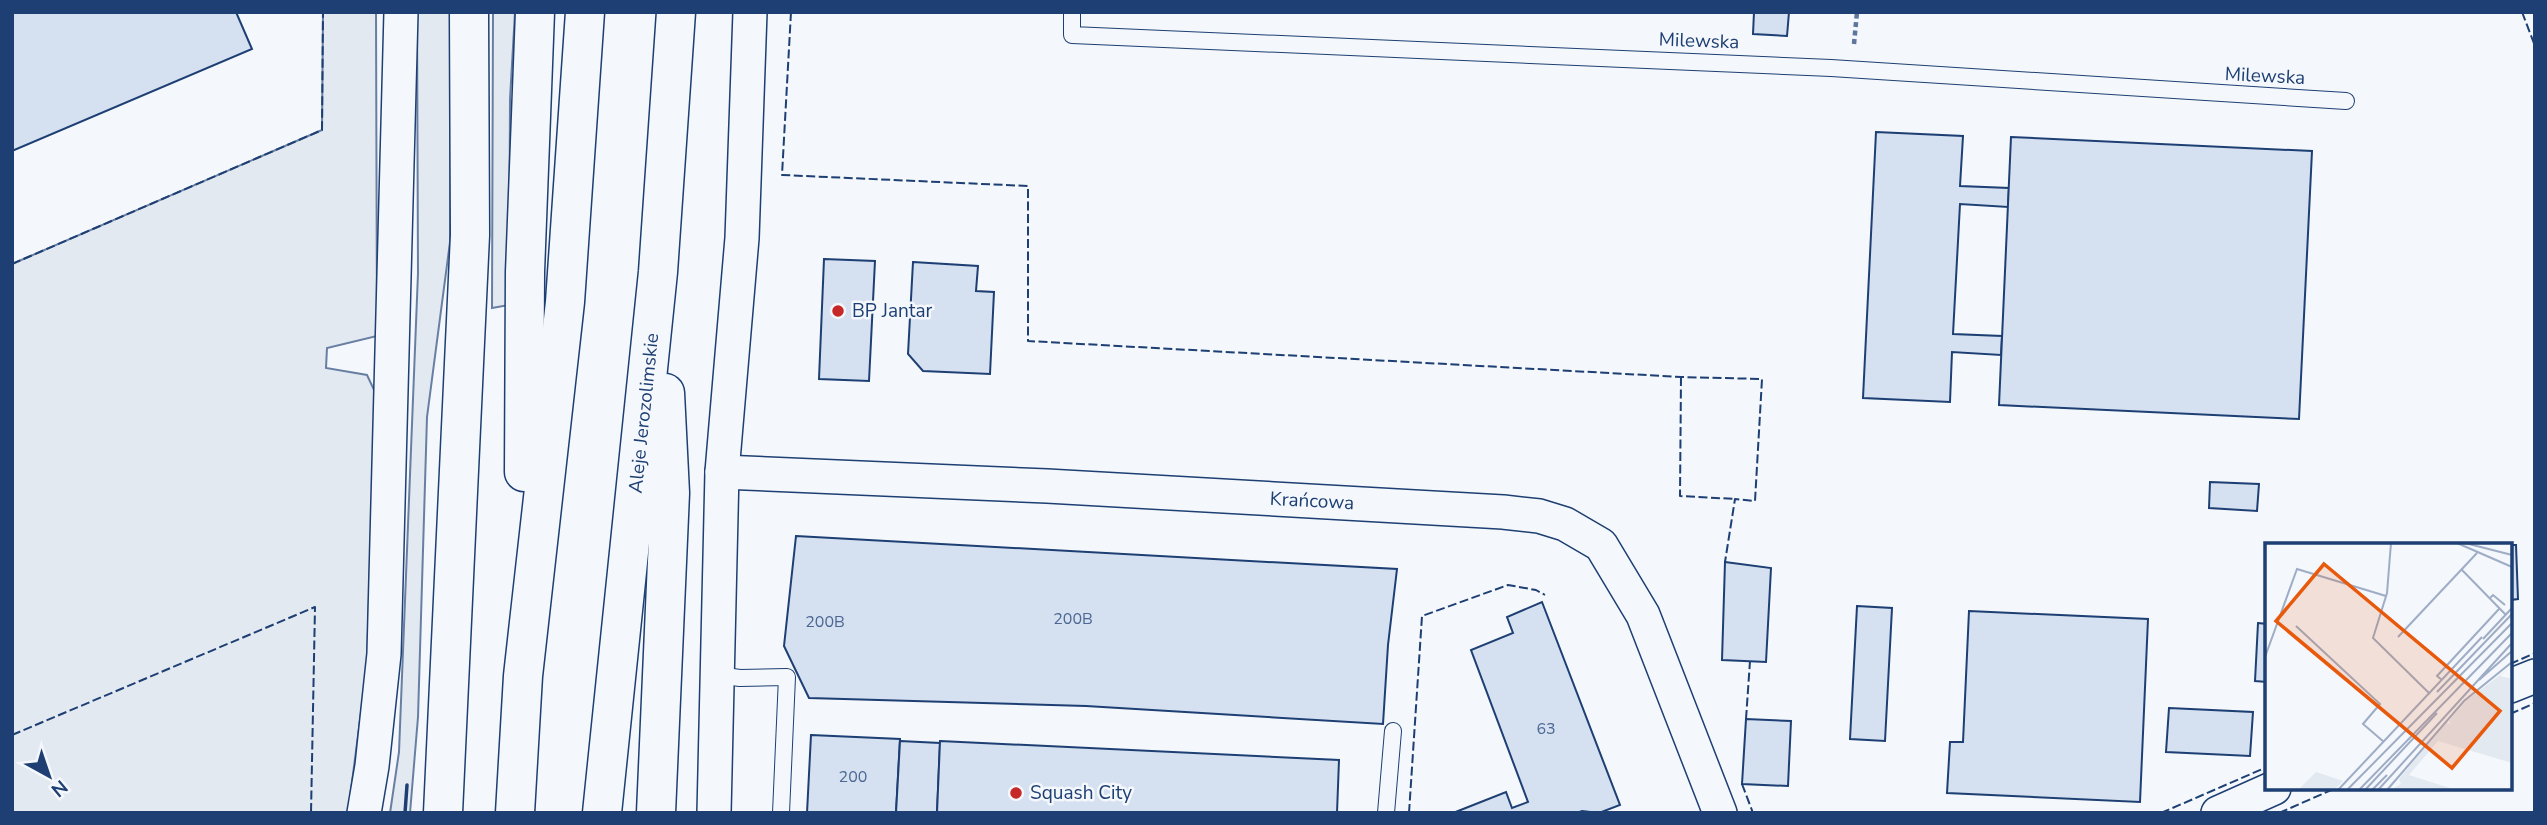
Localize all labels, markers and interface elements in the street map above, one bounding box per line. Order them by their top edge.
street label: Milewska [1658,27,1740,55]
street label: Milewska [2224,61,2306,91]
place label: BP Jantar [852,298,932,324]
marker: BP Jantar [830,303,846,319]
street label: Aleje Jerozolimskie [623,332,665,494]
street label: Krańcowa [1269,486,1355,516]
inset map [2265,543,2512,790]
house number: 200B [1053,608,1093,630]
house number: 200B [805,611,845,633]
house number: 63 [1536,718,1556,740]
north arrow [14,741,84,811]
house number: 200 [839,766,867,788]
text: N [45,774,73,803]
place label: Squash City [1030,780,1132,806]
marker: Squash City [1008,785,1024,801]

